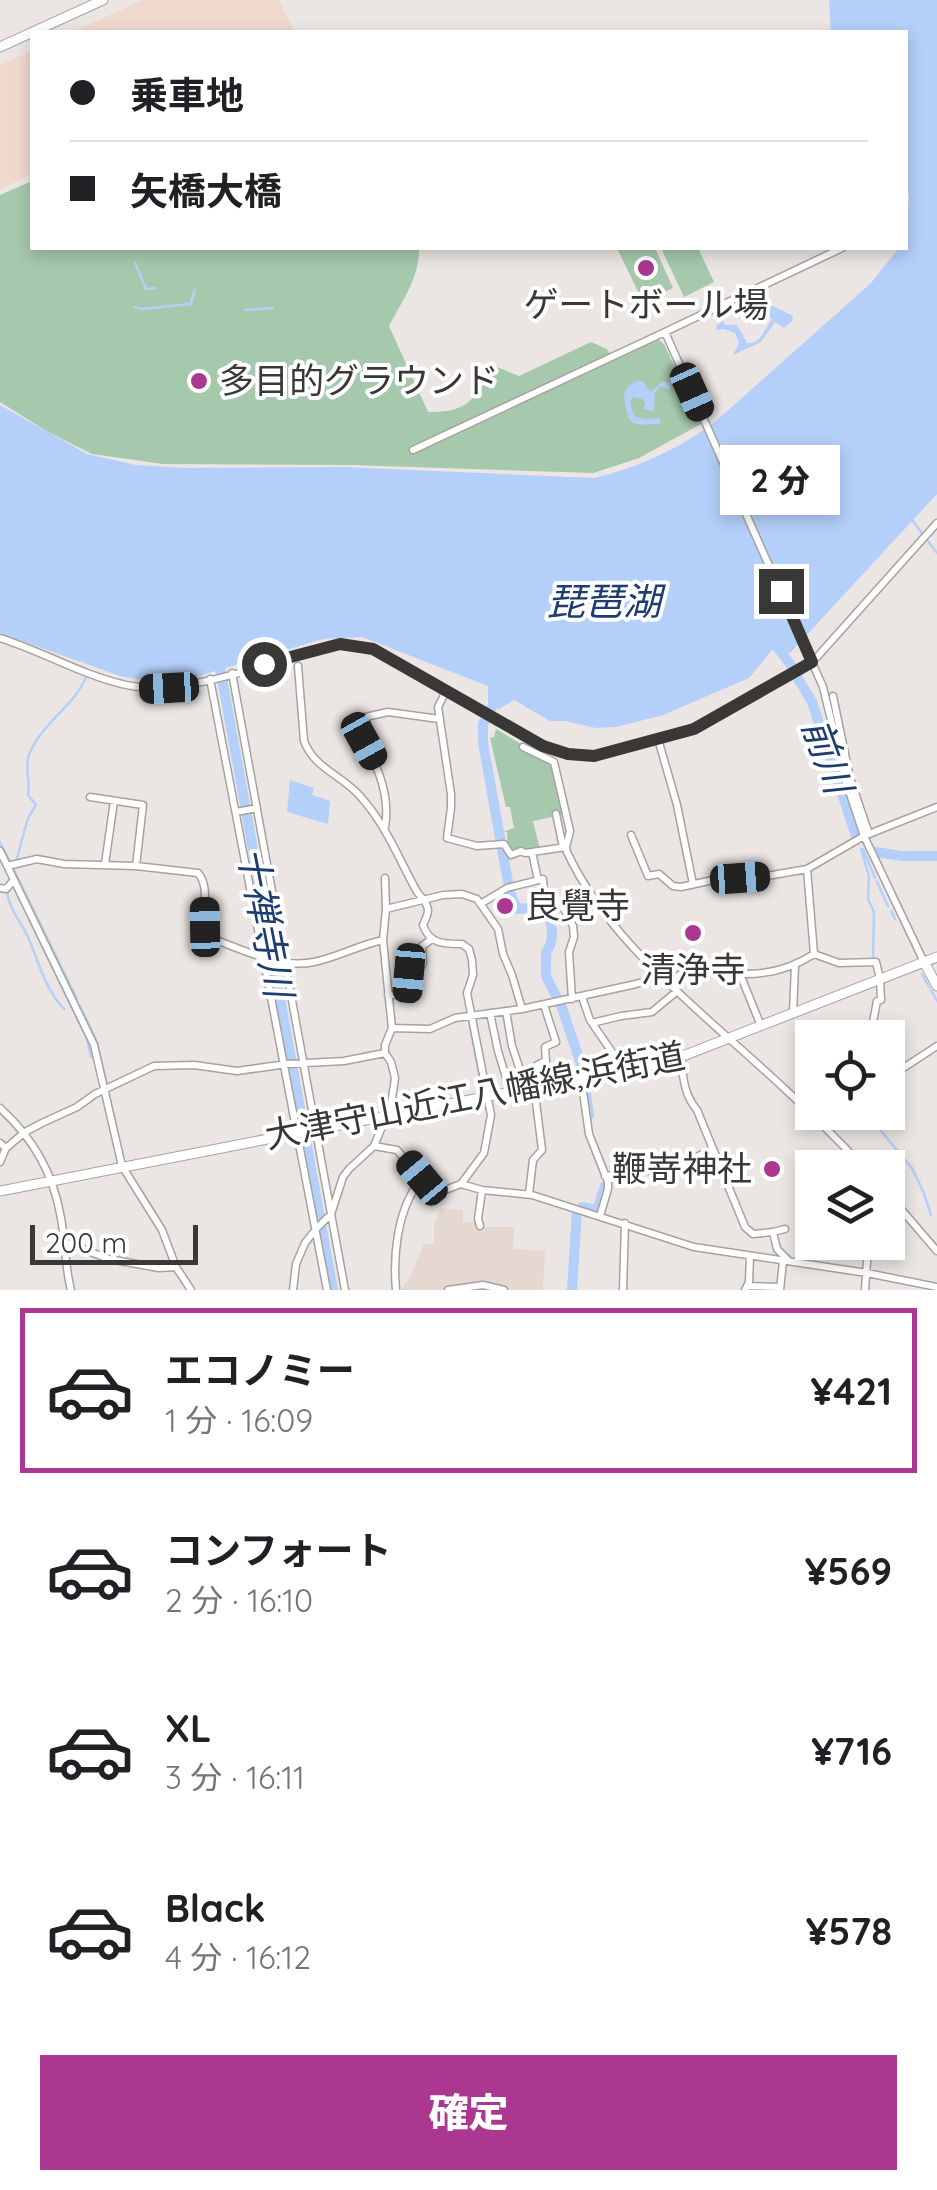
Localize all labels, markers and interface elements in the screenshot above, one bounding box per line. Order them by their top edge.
text: 乗車地 [130,71,244,119]
text: 矢橋大橋 [130,167,282,215]
marker: ゲートボール場 [635,257,657,279]
place label: ゲートボール場 [523,282,769,326]
place label: 多目的グラウンド [219,358,499,402]
car [666,358,718,426]
marker: 多目的グラウンド [188,370,210,392]
callout: 2 分 [721,446,841,516]
text: 2 分 [750,460,810,500]
route end [759,569,804,614]
water label: 琵琶湖 [547,577,666,625]
route start [242,642,287,687]
car [138,671,200,705]
car [336,707,392,775]
water label: 前川 [792,712,865,803]
water label: 十禅寺川 [228,843,305,1005]
car [709,861,771,895]
place label: 良覺寺 [525,883,630,927]
marker: 良覺寺 [494,895,516,917]
car [189,897,221,957]
marker: 清浄寺 [682,922,704,944]
car [391,942,427,1004]
place label: 清浄寺 [640,947,746,991]
map controls [795,1020,905,1260]
button: locate [795,1020,905,1130]
street label: 大津守山近江八幡線;浜街道 [261,1033,689,1157]
car [391,1145,453,1211]
place label: 鞭嵜神社 [612,1146,752,1190]
button: layers [795,1150,905,1260]
marker: 鞭嵜神社 [761,1158,783,1180]
scale bar [30,1220,198,1264]
text: 200 m [45,1225,127,1260]
icon: car [45,1346,135,1436]
text: エコノミー [165,1346,355,1394]
text: ¥421 [811,1367,892,1415]
text: 1 分 · 16:09 [165,1400,313,1440]
icon: car [45,1526,135,1616]
text: コンフォート [165,1526,392,1574]
text: ¥569 [805,1547,892,1595]
text: 2 分 · 16:10 [165,1580,313,1620]
text: XL [165,1704,211,1752]
icon: car [45,1706,135,1796]
text: ¥716 [811,1727,892,1775]
text: 3 分 · 16:11 [165,1757,305,1797]
text: Black [165,1884,265,1932]
icon: car [45,1886,135,1976]
text: ¥578 [806,1907,892,1955]
text: 4 分 · 16:12 [165,1937,311,1977]
button: 確定 [40,2055,897,2170]

